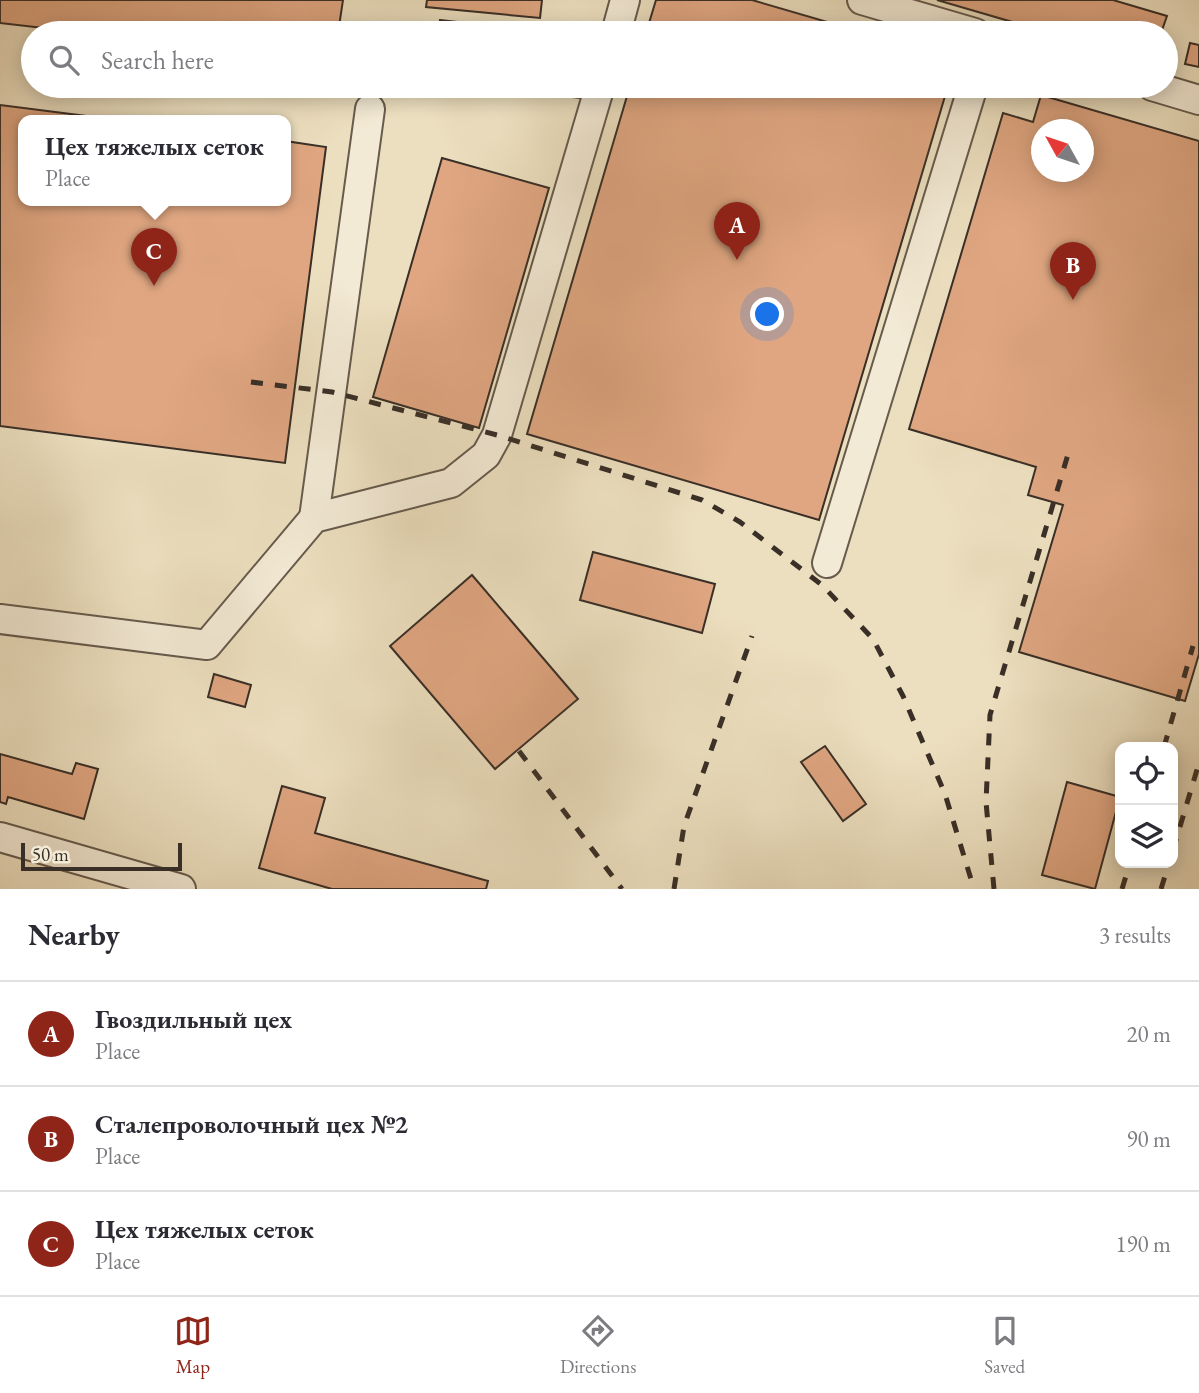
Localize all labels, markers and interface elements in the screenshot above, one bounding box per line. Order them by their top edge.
search box [21,21,1178,98]
icon: search [45,41,83,79]
text: Search here [101,43,214,77]
popup [18,115,291,206]
north arrow [1031,119,1094,182]
text: Цех тяжелых сеток [45,129,264,163]
text: Place [45,163,90,193]
pin: A [714,202,760,260]
pin: C [131,228,177,286]
pin: B [1050,242,1096,300]
your location [750,297,784,331]
map controls [1115,742,1178,868]
button: locate [1115,742,1178,805]
button: layers [1115,805,1178,868]
scale bar [21,840,182,872]
text: 50 m [32,842,69,867]
text: Nearby [28,915,120,954]
text: 3 results [1099,920,1171,950]
text: Гвоздильный цех [95,1002,292,1036]
text: A [43,1019,59,1049]
text: 20 m [1126,1019,1171,1049]
text: Place [95,1036,140,1066]
text: Сталепроволочный цех №2 [95,1107,408,1141]
text: B [44,1124,58,1154]
text: 90 m [1126,1124,1171,1154]
text: Place [95,1141,140,1171]
text: Цех тяжелых сеток [95,1212,314,1246]
text: C [43,1229,59,1259]
text: 190 m [1115,1229,1171,1259]
text: Place [95,1246,140,1276]
tab: Map [174,1312,212,1379]
tab: Directions [560,1312,636,1379]
tab: Saved [984,1312,1025,1379]

